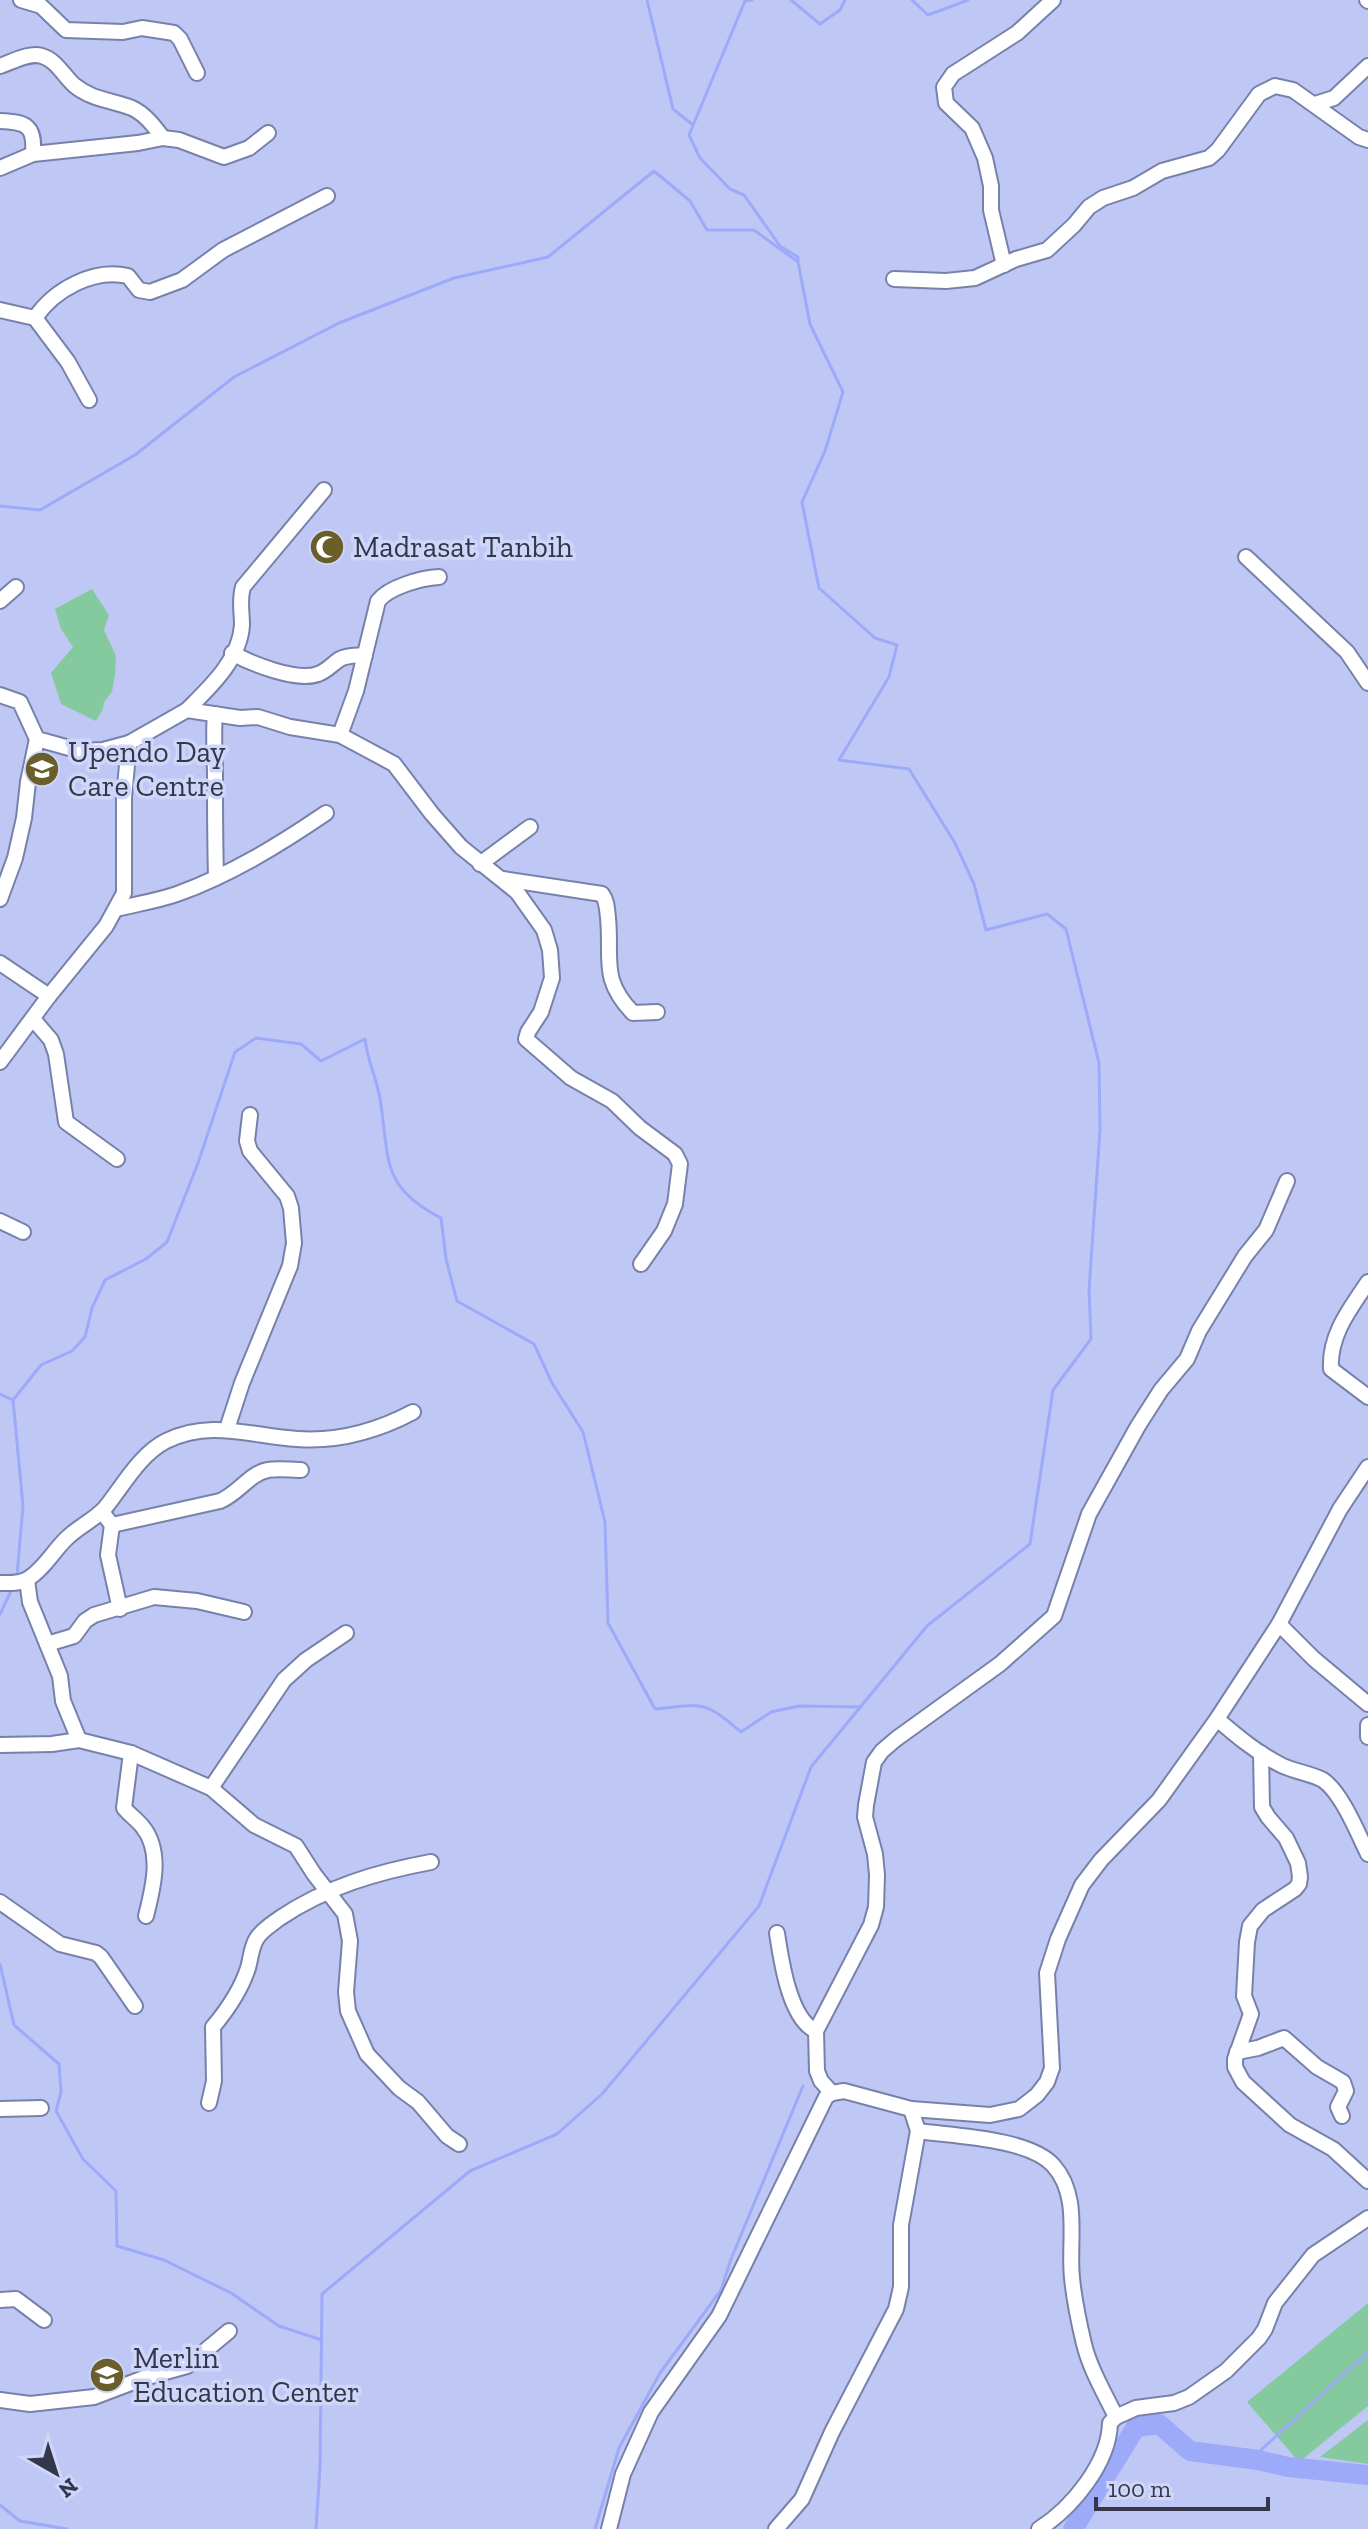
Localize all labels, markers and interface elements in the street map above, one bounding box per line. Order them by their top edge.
mosque icon: Madrasat Tanbih [308,528,346,566]
place label: Madrasat Tanbih [353,529,573,565]
place label: Upendo Day Care Centre [68,734,226,804]
school or university icon: Upendo Day Care Centre [23,750,61,788]
place label: Merlin Education Center [133,2340,360,2410]
school or university icon: Merlin Education Center [88,2356,126,2394]
north arrow [16,2433,96,2513]
scale bar [1096,2461,1268,2511]
text: N [53,2472,83,2504]
text: 100 m [1108,2474,1171,2503]

